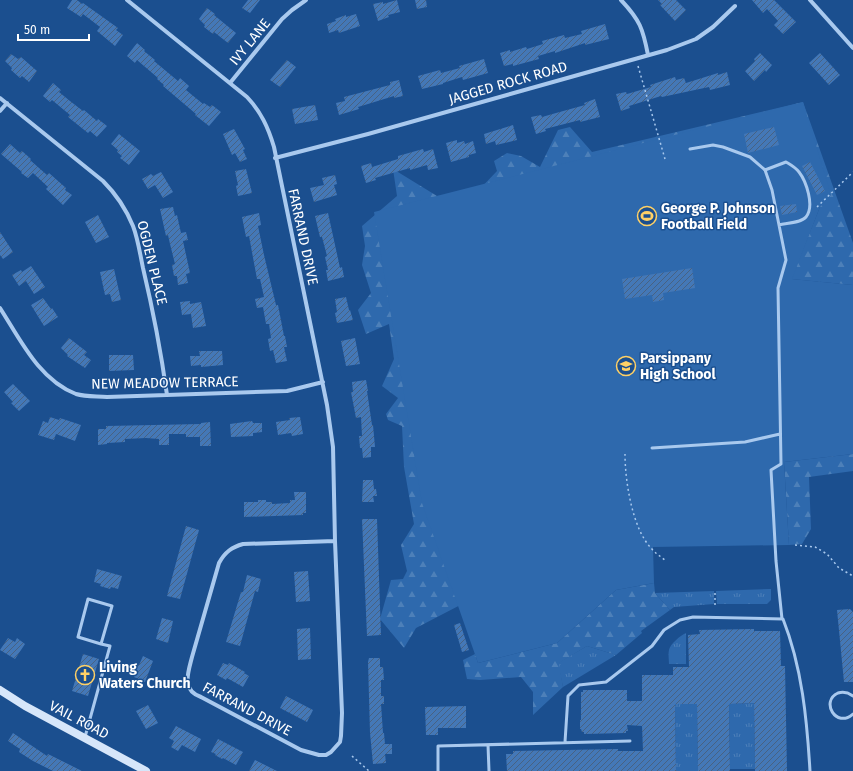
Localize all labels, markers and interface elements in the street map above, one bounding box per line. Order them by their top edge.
street label: IVY LANE [226,15,274,69]
scale bar [18,16,89,42]
text: 50 m [24,23,50,37]
street label: JAGGED ROCK ROAD [447,58,569,108]
street label: FARRAND DRIVE [284,187,322,287]
place label: George P. Johnson Football Field [661,200,775,233]
sports icon: George P. Johnson Football Field [636,205,658,227]
street label: OGDEN PLACE [133,219,171,307]
place label: Parsippany High School [640,350,717,383]
school or university icon: Parsippany High School [615,355,637,377]
street label: NEW MEADOW TERRACE [91,373,239,393]
place label: Living Waters Church [99,659,191,692]
church icon: Living Waters Church [74,664,96,686]
street label: FARRAND DRIVE [200,678,294,740]
street label: VAIL ROAD [46,697,112,743]

